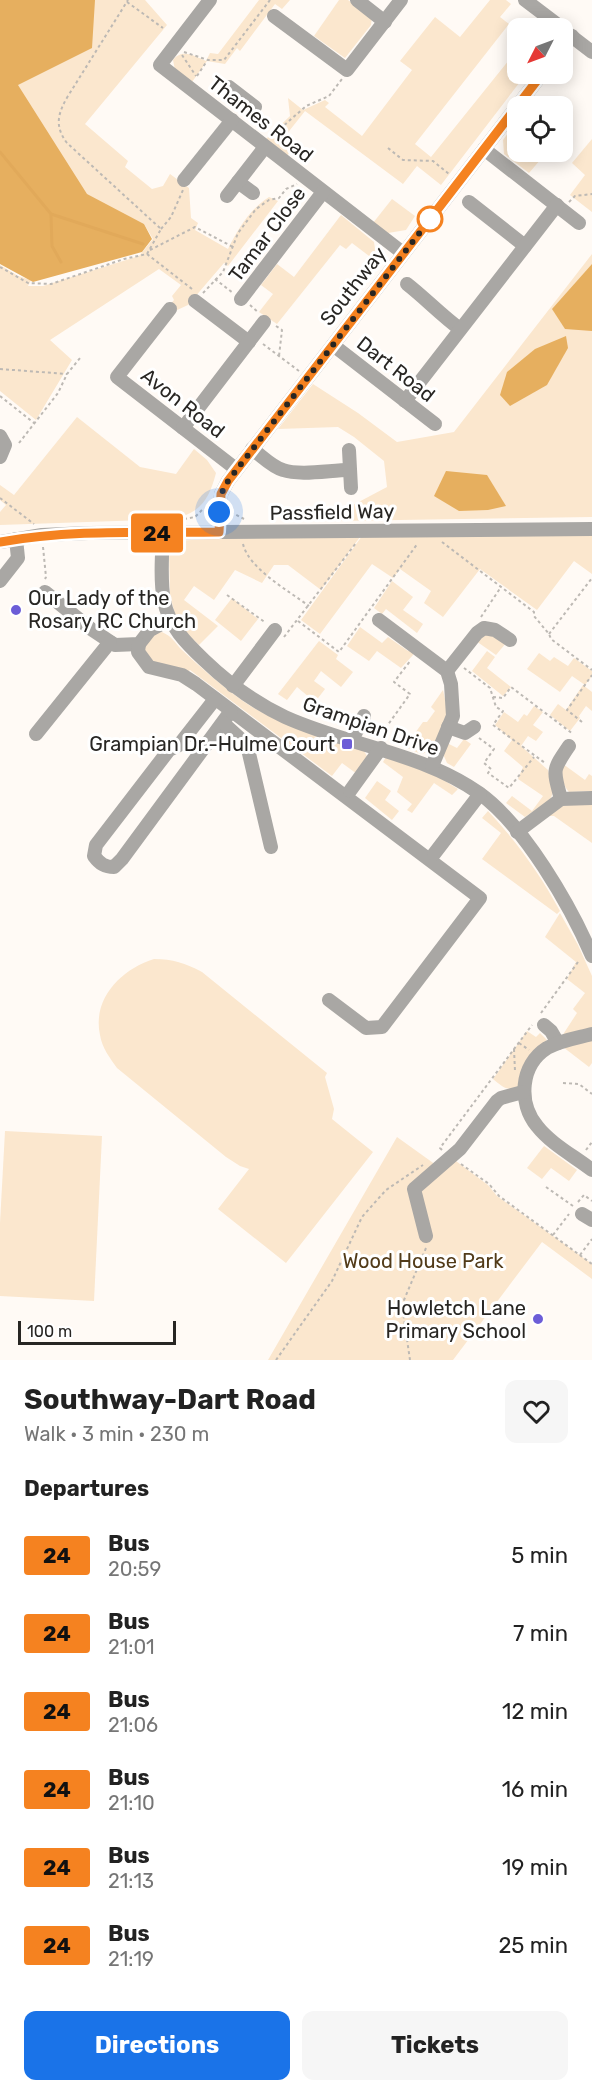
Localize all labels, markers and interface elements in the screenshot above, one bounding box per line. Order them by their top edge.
north arrow [507,18,573,84]
map controls [507,18,573,162]
street label: Thames Road [204,71,318,167]
button: locate [507,96,573,162]
street label: Tamar Close [224,182,310,286]
unlabelled marker [417,206,443,232]
street label: Southway [315,242,391,330]
street label: Dart Road [352,331,440,407]
street label: Avon Road [136,363,230,443]
your location [204,497,234,527]
street label: Passfield Way [269,499,395,525]
line badge: 24 [130,514,184,552]
text: 24 [143,521,171,546]
place label: Our Lady of the Rosary RC Church [28,586,196,633]
marker: Our Lady of the Rosary RC Church [9,603,23,617]
street label: Grampian Drive [300,691,442,761]
place label: Grampian Dr.-Hulme Court [89,732,335,756]
marker: Grampian Dr.-Hulme Court [340,737,354,751]
park label: Wood House Park [342,1249,504,1273]
place label: Howletch Lane Primary School [385,1296,526,1343]
marker: Howletch Lane Primary School [531,1312,545,1326]
scale bar [18,1318,176,1346]
text: 100 m [27,1322,72,1341]
button: heart [505,1380,568,1443]
text: Southway-Dart Road [24,1383,316,1416]
text: Walk · 3 min · 230 m [24,1422,209,1446]
text: Departures [24,1475,149,1502]
text: Bus [108,1530,150,1557]
text: 5 min [511,1542,568,1569]
text: 24 [43,1543,71,1568]
text: 20:59 [108,1557,161,1581]
text: Bus [108,1608,150,1635]
text: 7 min [513,1620,568,1647]
text: 24 [43,1621,71,1646]
text: 21:01 [108,1635,155,1659]
text: Bus [108,1686,150,1713]
text: 12 min [502,1698,568,1725]
text: 24 [43,1699,71,1724]
text: 21:06 [108,1713,158,1737]
text: Bus [108,1764,150,1791]
text: 16 min [502,1776,568,1803]
text: 24 [43,1777,71,1802]
text: 21:10 [108,1791,155,1815]
text: Bus [108,1842,150,1869]
text: 19 min [502,1854,568,1881]
text: 24 [43,1855,71,1880]
text: 21:13 [108,1869,154,1893]
text: Bus [108,1920,150,1947]
text: 25 min [498,1932,568,1959]
text: 24 [43,1933,71,1958]
text: 21:19 [108,1947,154,1971]
button: Directions [24,2011,290,2080]
button: Tickets [302,2011,568,2080]

